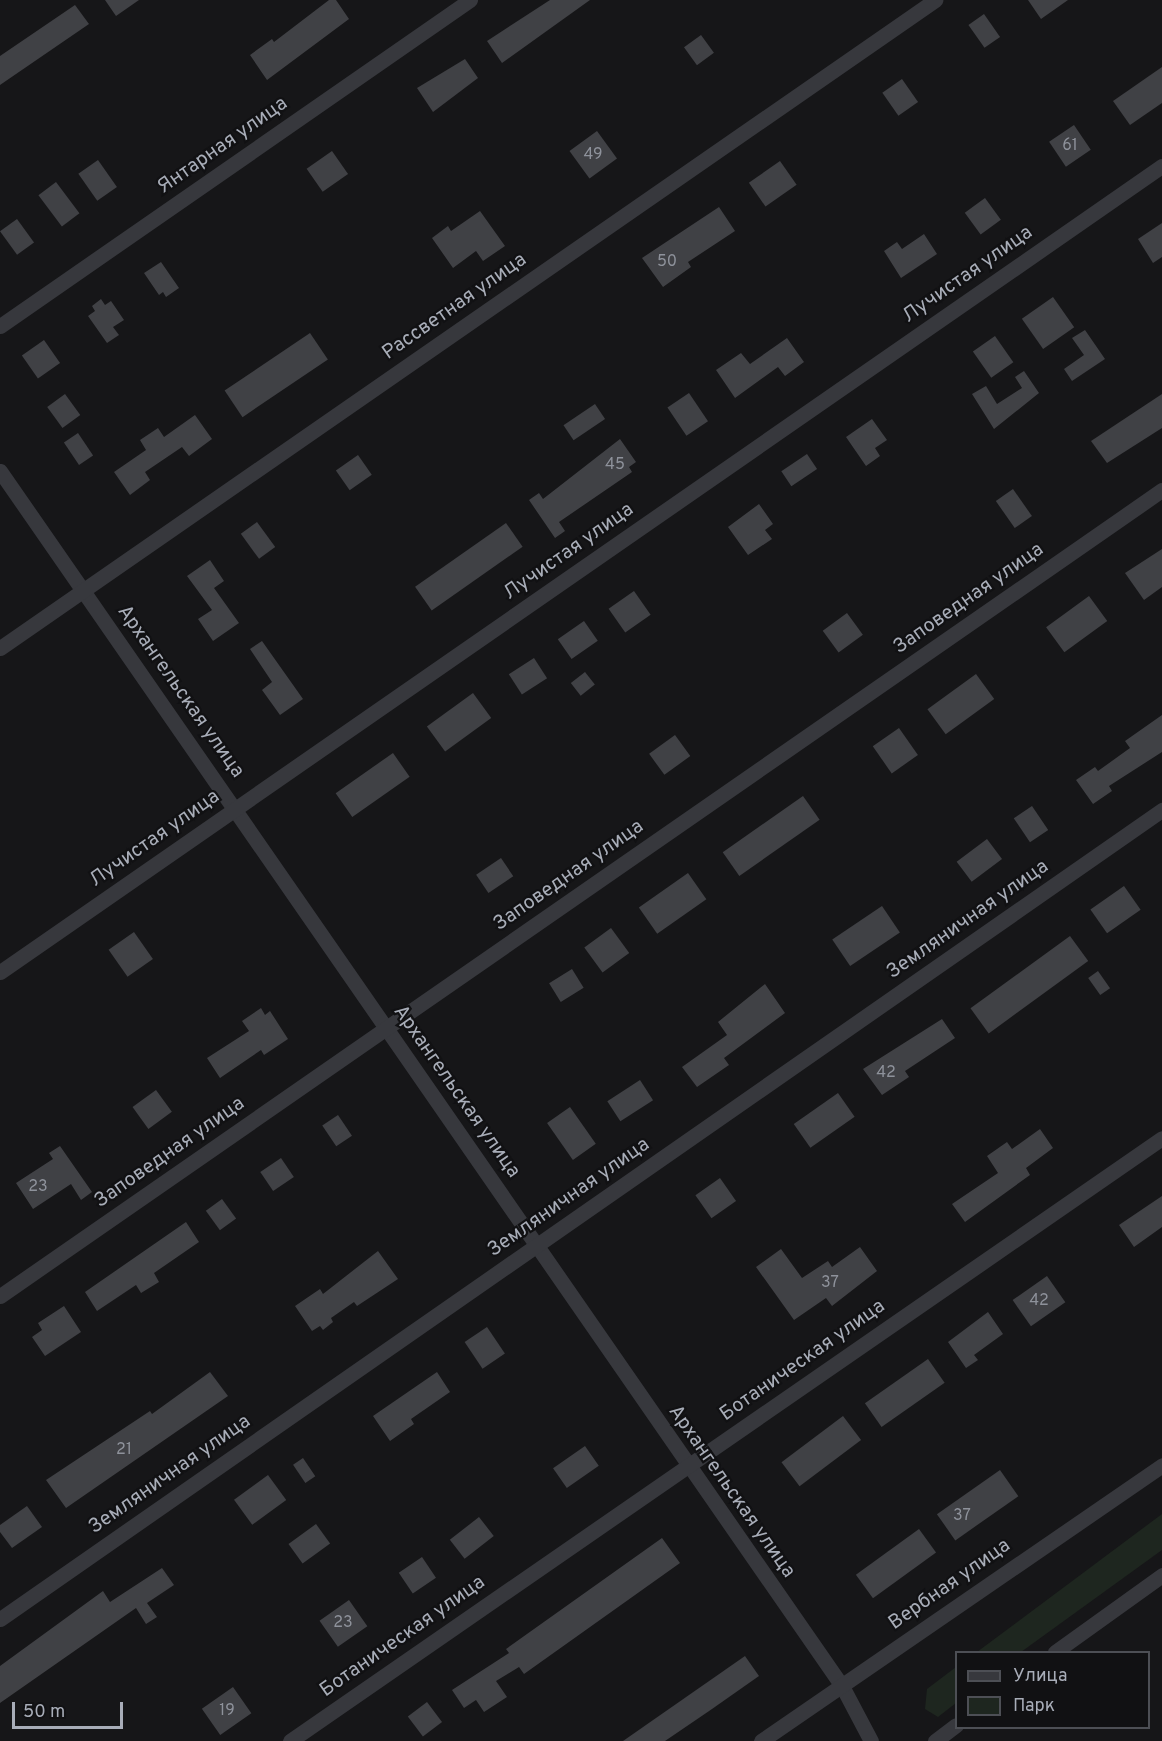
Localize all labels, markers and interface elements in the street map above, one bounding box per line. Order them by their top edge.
street label: Янтарная улица [153,92,293,200]
house number: 61 [1062,136,1078,156]
house number: 49 [583,145,603,165]
street label: Лучистая улица [898,221,1038,329]
street label: Рассветная улица [378,248,532,366]
house number: 50 [657,252,677,272]
house number: 45 [605,455,625,475]
street label: Лучистая улица [499,498,639,606]
street label: Заповедная улица [889,538,1049,660]
street label: Архангельская улица [111,601,249,783]
street label: Лучистая улица [85,785,225,893]
street label: Заповедная улица [489,815,649,937]
street label: Земляничная улица [882,855,1054,985]
street label: Архангельская улица [387,1001,525,1183]
house number: 42 [876,1063,896,1083]
street label: Заповедная улица [90,1092,250,1214]
street label: Земляничная улица [483,1133,655,1263]
house number: 23 [28,1177,48,1197]
house number: 37 [821,1273,839,1293]
house number: 42 [1029,1291,1049,1311]
street label: Ботаническая улица [716,1295,890,1427]
street label: Архангельская улица [662,1401,800,1583]
street label: Земляничная улица [84,1410,256,1540]
house number: 21 [116,1440,132,1460]
house number: 37 [953,1506,971,1526]
street label: Вербная улица [885,1534,1015,1636]
street label: Ботаническая улица [316,1571,490,1703]
house number: 23 [333,1613,353,1633]
legend [955,1651,1150,1729]
text: Улица [1013,1665,1067,1688]
scale bar [15,1690,126,1728]
text: Парк [1013,1695,1055,1718]
text: 50 m [23,1701,65,1724]
house number: 19 [219,1701,235,1721]

